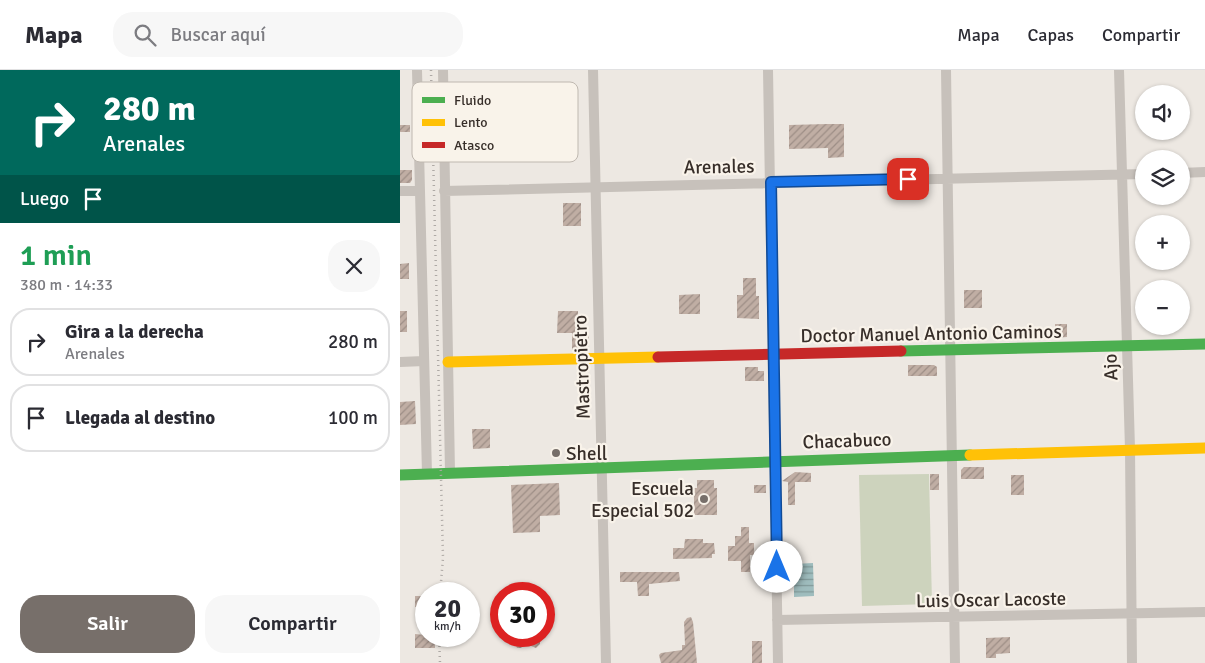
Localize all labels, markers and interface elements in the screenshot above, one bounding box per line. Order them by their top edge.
search box [113,12,463,57]
text: Mapa [25,20,83,50]
icon: search [131,21,159,49]
text: Buscar aquí [171,23,266,47]
text: Mapa [957,24,1000,46]
text: Capas [1028,24,1074,46]
text: Compartir [1102,24,1180,46]
legend [412,82,578,162]
map controls [1135,85,1190,335]
button: sound [1135,85,1190,140]
text: 280 m [103,87,196,130]
icon: right [20,90,85,155]
text: Fluido [454,92,491,109]
text: Lento [454,114,488,131]
text: Arenales [103,130,185,157]
text: Atasco [454,137,494,154]
button: layers [1135,150,1190,205]
street label: Arenales [683,154,755,180]
pin [887,158,929,200]
icon: arrive [894,165,922,193]
icon: arrive [79,185,107,213]
text: Luego [20,187,69,211]
button: + [1135,215,1190,270]
text: 1 min [20,237,92,274]
button: close [328,240,380,292]
text: 380 m · 14:33 [20,275,113,295]
button: − [1135,280,1190,335]
street label: Mastropietro [568,314,596,420]
text: Gira a la derecha [65,320,204,344]
street label: Doctor Manuel Antonio Caminos [800,320,1062,348]
icon: right [22,328,50,356]
text: 280 m [328,330,378,354]
text: Arenales [65,344,125,364]
street label: Ajo [1099,353,1123,381]
icon: arrive [22,404,50,432]
text: Llegada al destino [65,406,215,430]
text: 100 m [328,406,378,430]
street label: Chacabuco [802,427,892,455]
place label: Shell [566,442,607,466]
marker: Shell [550,447,562,459]
place label: Escuela Especial 502 [591,477,694,523]
marker: Escuela Especial 502 [698,493,710,505]
position arrow [750,540,802,592]
speed limit sign: 30 [490,582,555,647]
street label: Luis Oscar Lacoste [916,587,1066,613]
text: 20 [434,593,461,624]
button: Salir [20,595,195,653]
button: Compartir [205,595,380,653]
text: km/h [434,619,461,634]

